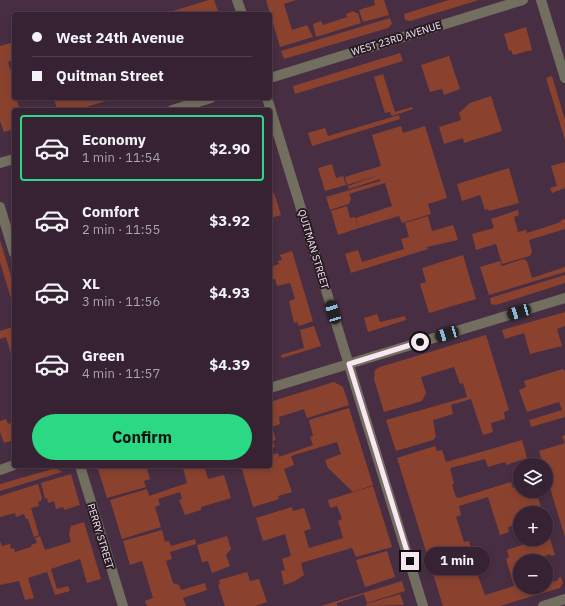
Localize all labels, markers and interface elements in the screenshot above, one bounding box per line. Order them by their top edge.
street label: WEST 23RD AVENUE [350,19,443,58]
text: West 24th Avenue [56,28,184,47]
text: Quitman Street [56,66,164,85]
icon: car [34,130,70,166]
text: Economy [82,130,146,149]
text: $2.90 [209,139,250,158]
text: 1 min · 11:54 [82,149,160,166]
icon: car [34,202,70,238]
text: Comfort [82,202,139,221]
street label: QUITMAN STREET [295,208,332,291]
text: $3.92 [209,211,250,230]
text: 2 min · 11:55 [82,221,160,238]
icon: car [34,274,70,310]
text: XL [82,274,100,293]
text: $4.93 [209,283,250,302]
text: 3 min · 11:56 [82,293,160,310]
car [324,299,342,325]
car [506,303,532,321]
car [434,325,460,343]
route start [411,333,429,351]
icon: car [34,346,70,382]
text: Green [82,346,125,365]
text: $4.39 [209,355,250,374]
text: 4 min · 11:57 [82,365,160,382]
button: Confirm [32,414,252,460]
map controls [513,458,553,594]
button: layers [513,458,553,498]
street label: PERRY STREET [84,502,117,571]
button: + [513,506,553,546]
callout: 1 min [424,547,490,575]
route end [401,552,419,570]
text: 1 min [440,552,474,569]
button: − [513,554,553,594]

